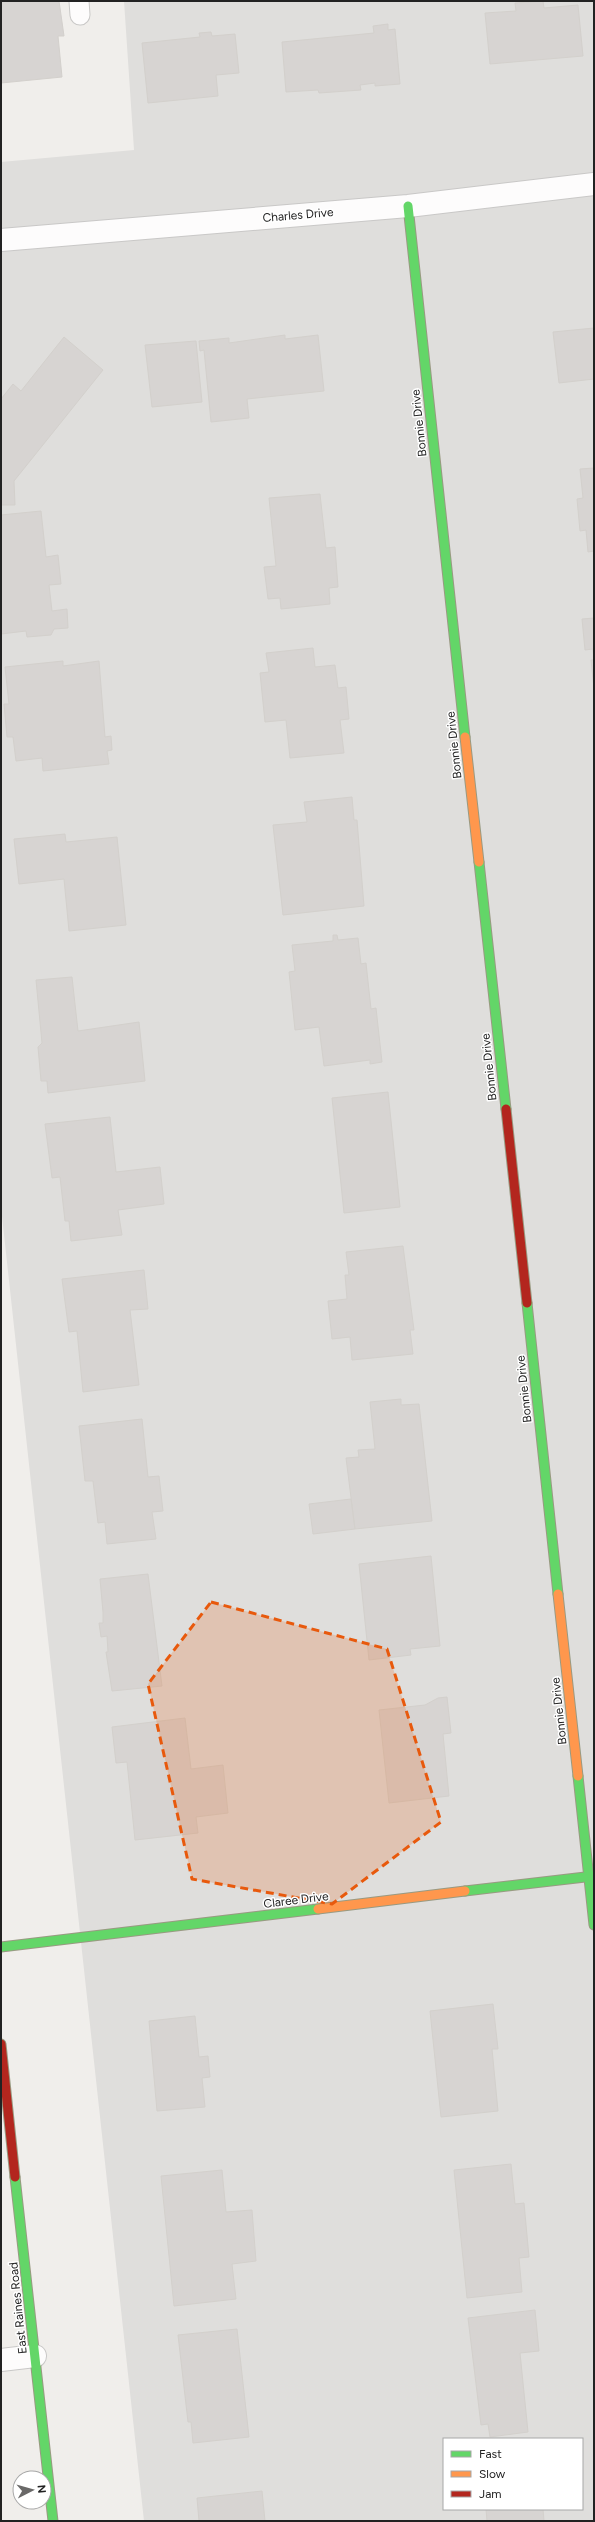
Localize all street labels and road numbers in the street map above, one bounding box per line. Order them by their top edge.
street label: Charles Drive [262,205,334,225]
street label: Bonnie Drive [408,388,430,457]
street label: Bonnie Drive [443,710,465,779]
street label: Bonnie Drive [478,1032,500,1101]
street label: Bonnie Drive [513,1354,535,1423]
street label: Bonnie Drive [548,1676,570,1745]
street label: Claree Drive [263,1889,330,1911]
street label: East Raines Road [6,2261,30,2355]

